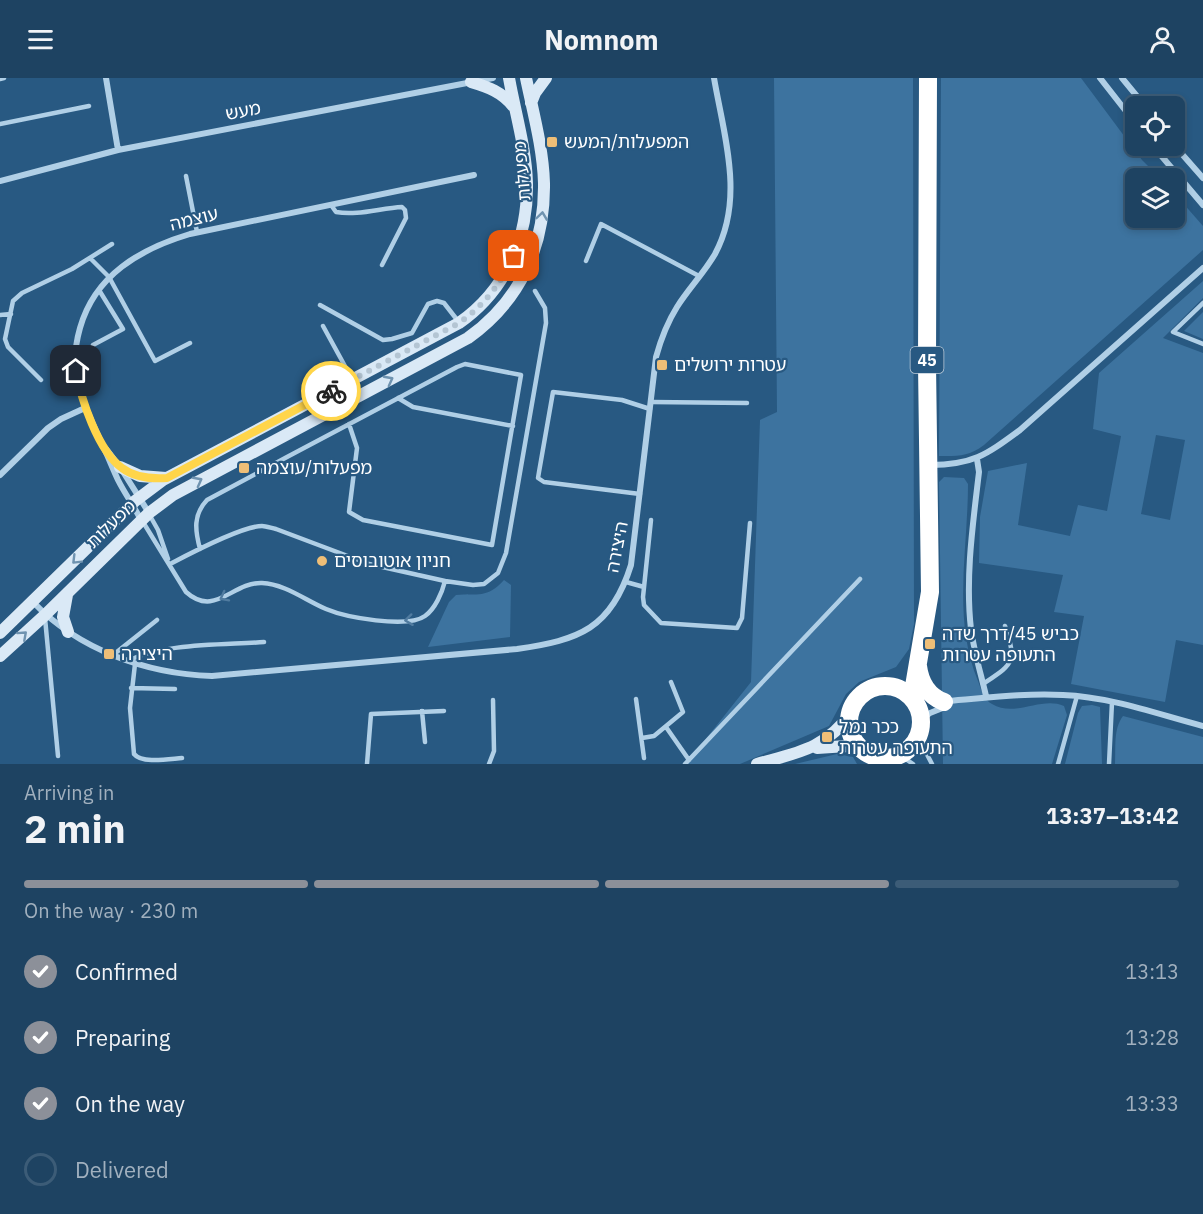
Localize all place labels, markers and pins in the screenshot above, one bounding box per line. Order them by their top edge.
place label: המפעלות/המעש [564,130,689,153]
marker: המפעלות/המעש [545,135,559,149]
pin [488,230,539,281]
pin [50,345,101,396]
place label: עטרות ירושלים [674,353,787,376]
marker: עטרות ירושלים [655,358,669,372]
place label: מפעלות/עוצמה [256,456,372,479]
marker: מפעלות/עוצמה [237,461,251,475]
place label: חניון אוטובוסים [334,549,451,572]
marker: חניון אוטובוסים [315,554,329,568]
place label: כביש 45/דרך שדה התעופה עטרות [942,622,1079,666]
marker: כביש 45/דרך שדה התעופה עטרות [923,637,937,651]
place label: היצירה [121,642,173,665]
marker: היצירה [102,647,116,661]
place label: ככר נמל התעופה עטרות [839,715,953,759]
marker: ככר נמל התעופה עטרות [820,730,834,744]

